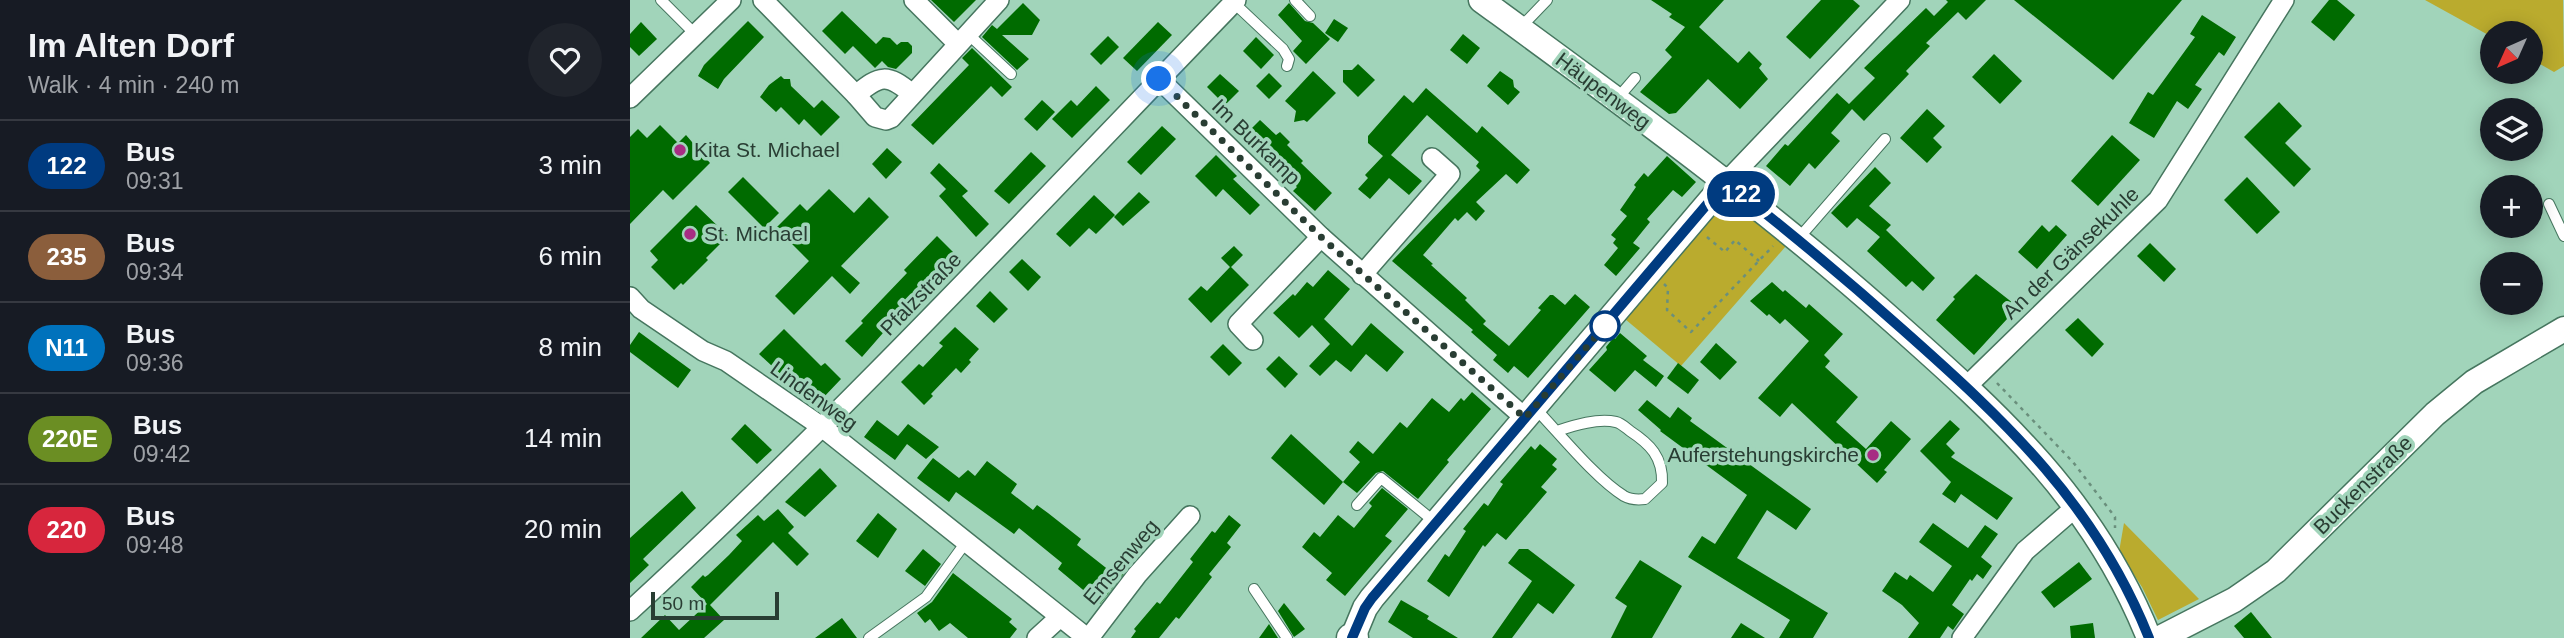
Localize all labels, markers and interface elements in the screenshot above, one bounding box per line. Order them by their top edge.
north arrow [2480,21,2543,84]
map controls [2480,21,2543,315]
button: heart [528,23,602,97]
text: Im Alten Dorf [28,27,234,64]
street label: Häupenweg [1552,48,1655,134]
your location [1141,61,1176,96]
text: Walk · 4 min · 240 m [28,72,239,98]
street label: Im Burkamp [1208,94,1305,189]
button: layers [2480,98,2543,161]
text: Bus [126,137,175,167]
place label: Kita St. Michael [694,138,840,161]
marker: Kita St. Michael [672,142,688,158]
text: 3 min [538,150,602,180]
text: 122 [46,152,87,179]
text: 09:31 [126,168,184,194]
line badge: 122 [1701,171,1781,217]
button: + [2480,175,2543,238]
text: 122 [1721,180,1761,207]
street label: An der Gänsekuhle [1998,182,2143,323]
place label: St. Michael [704,222,808,245]
marker: St. Michael [682,226,698,242]
text: Bus [126,228,175,258]
text: 6 min [538,241,602,271]
text: 235 [46,243,87,270]
street label: Pfalzstraße [875,247,966,340]
button: − [2480,252,2543,315]
text: 09:34 [126,259,184,285]
unlabelled marker [1590,311,1620,341]
text: Bus [126,319,175,349]
text: 8 min [538,332,602,362]
text: N11 [45,334,88,361]
text: 09:36 [126,350,184,376]
street label: Lindenweg [766,356,862,435]
text: Bus [133,410,182,440]
text: 14 min [524,423,602,453]
text: 220E [42,425,98,452]
street label: Buckenstraße [2309,431,2417,539]
text: 09:42 [133,441,191,467]
place label: Auferstehungskirche [1668,443,1859,466]
marker: Auferstehungskirche [1865,447,1881,463]
text: Bus [126,501,175,531]
text: 20 min [524,514,602,544]
street label: Emsenweg [1078,514,1163,609]
text: 220 [46,516,87,543]
text: 09:48 [126,532,184,558]
scale bar [651,589,779,621]
text: 50 m [662,593,704,614]

